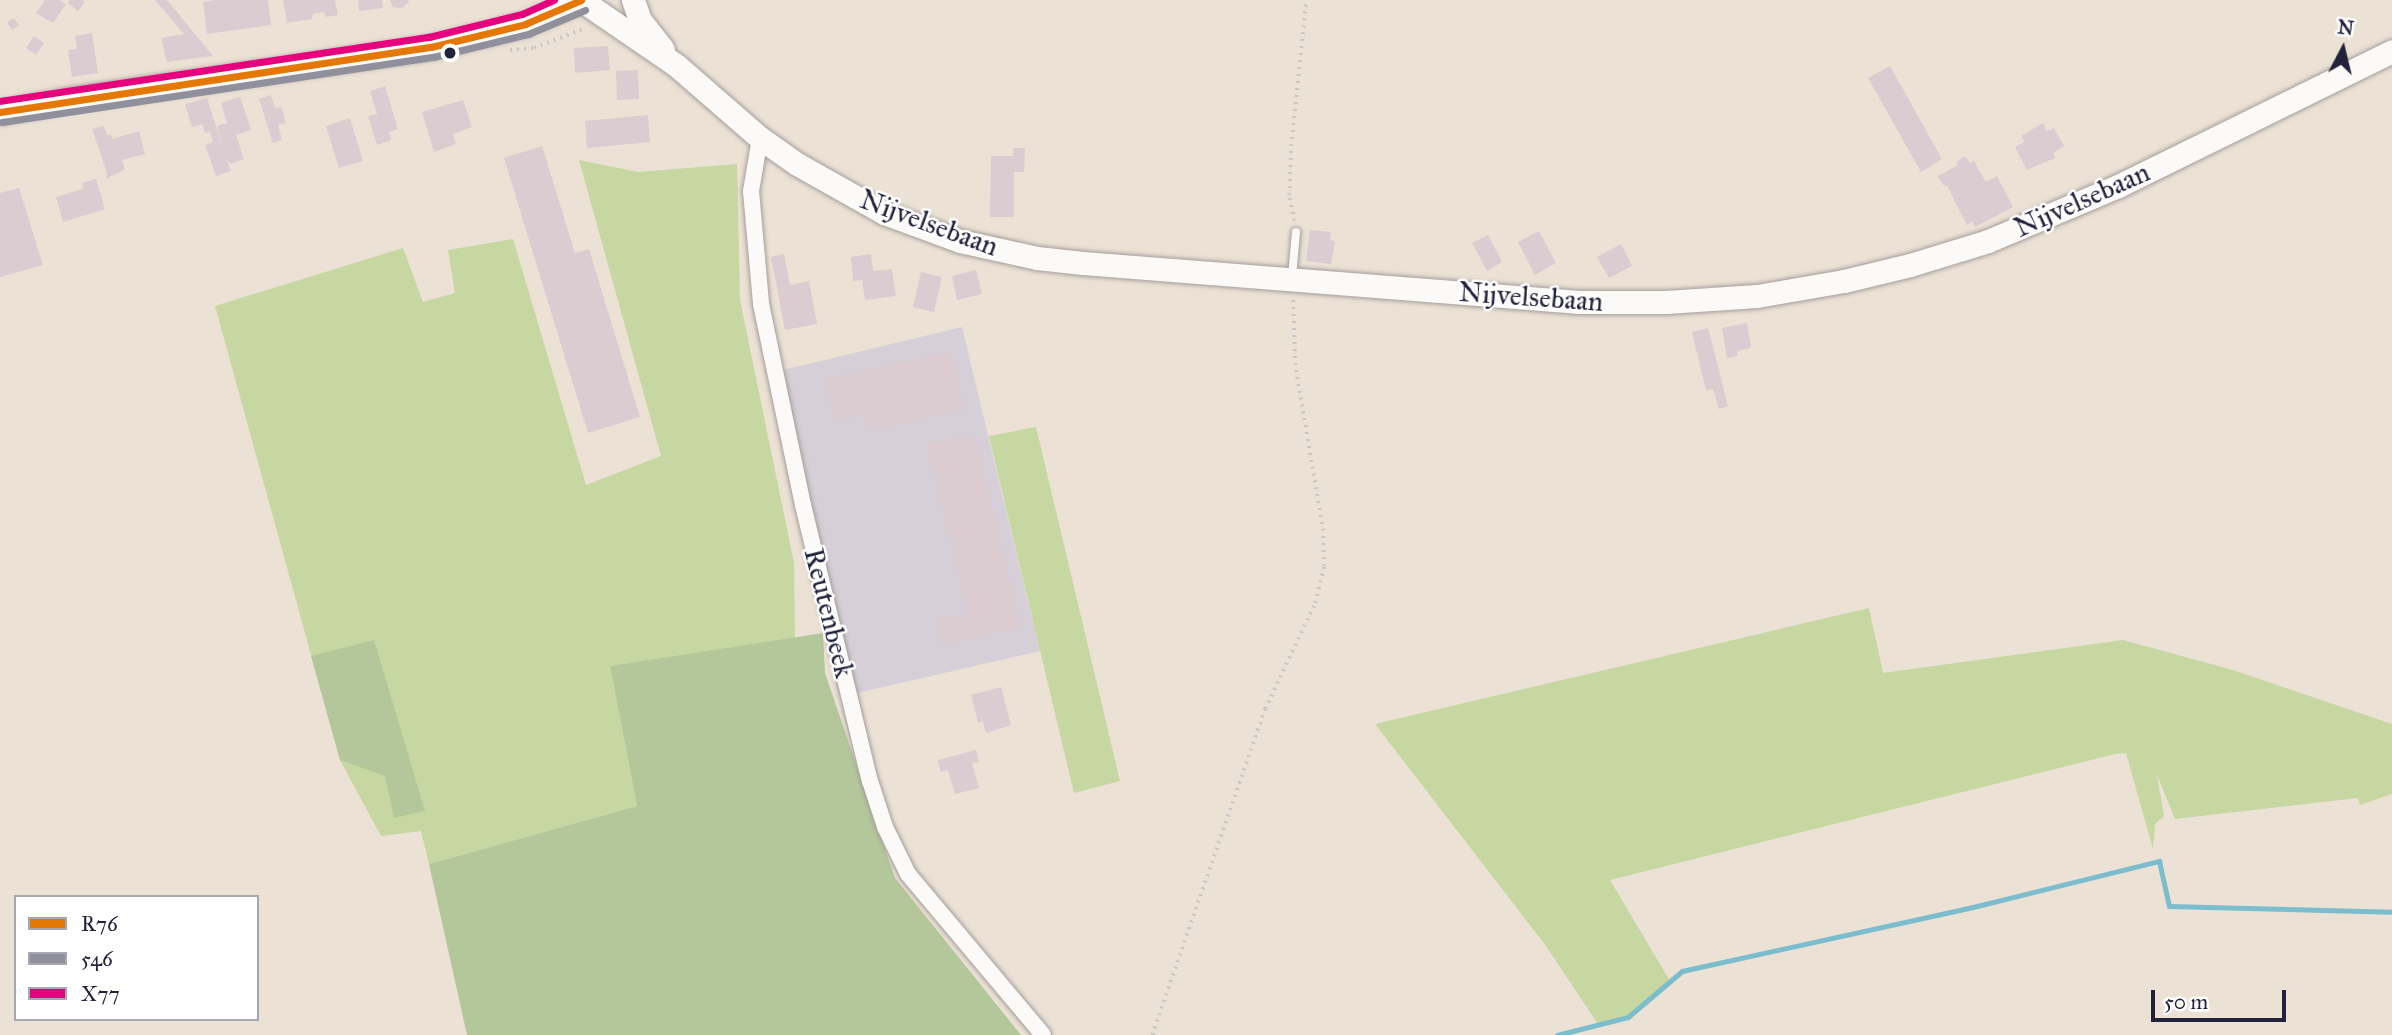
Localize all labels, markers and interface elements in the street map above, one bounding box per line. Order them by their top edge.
north arrow [2308,14,2378,84]
text: N [2336,15,2355,40]
unlabelled marker [443,46,457,60]
street label: Nijvelsebaan [2009,155,2155,245]
street label: Nijvelsebaan [855,182,1003,264]
street label: Nijvelsebaan [1458,275,1604,319]
street label: Reutenbeek [797,545,861,681]
legend [14,895,259,1021]
text: R76 [81,911,118,937]
text: 546 [81,946,113,972]
scale bar [2154,976,2289,1020]
text: X77 [81,981,120,1007]
text: 50 m [2164,989,2208,1015]

